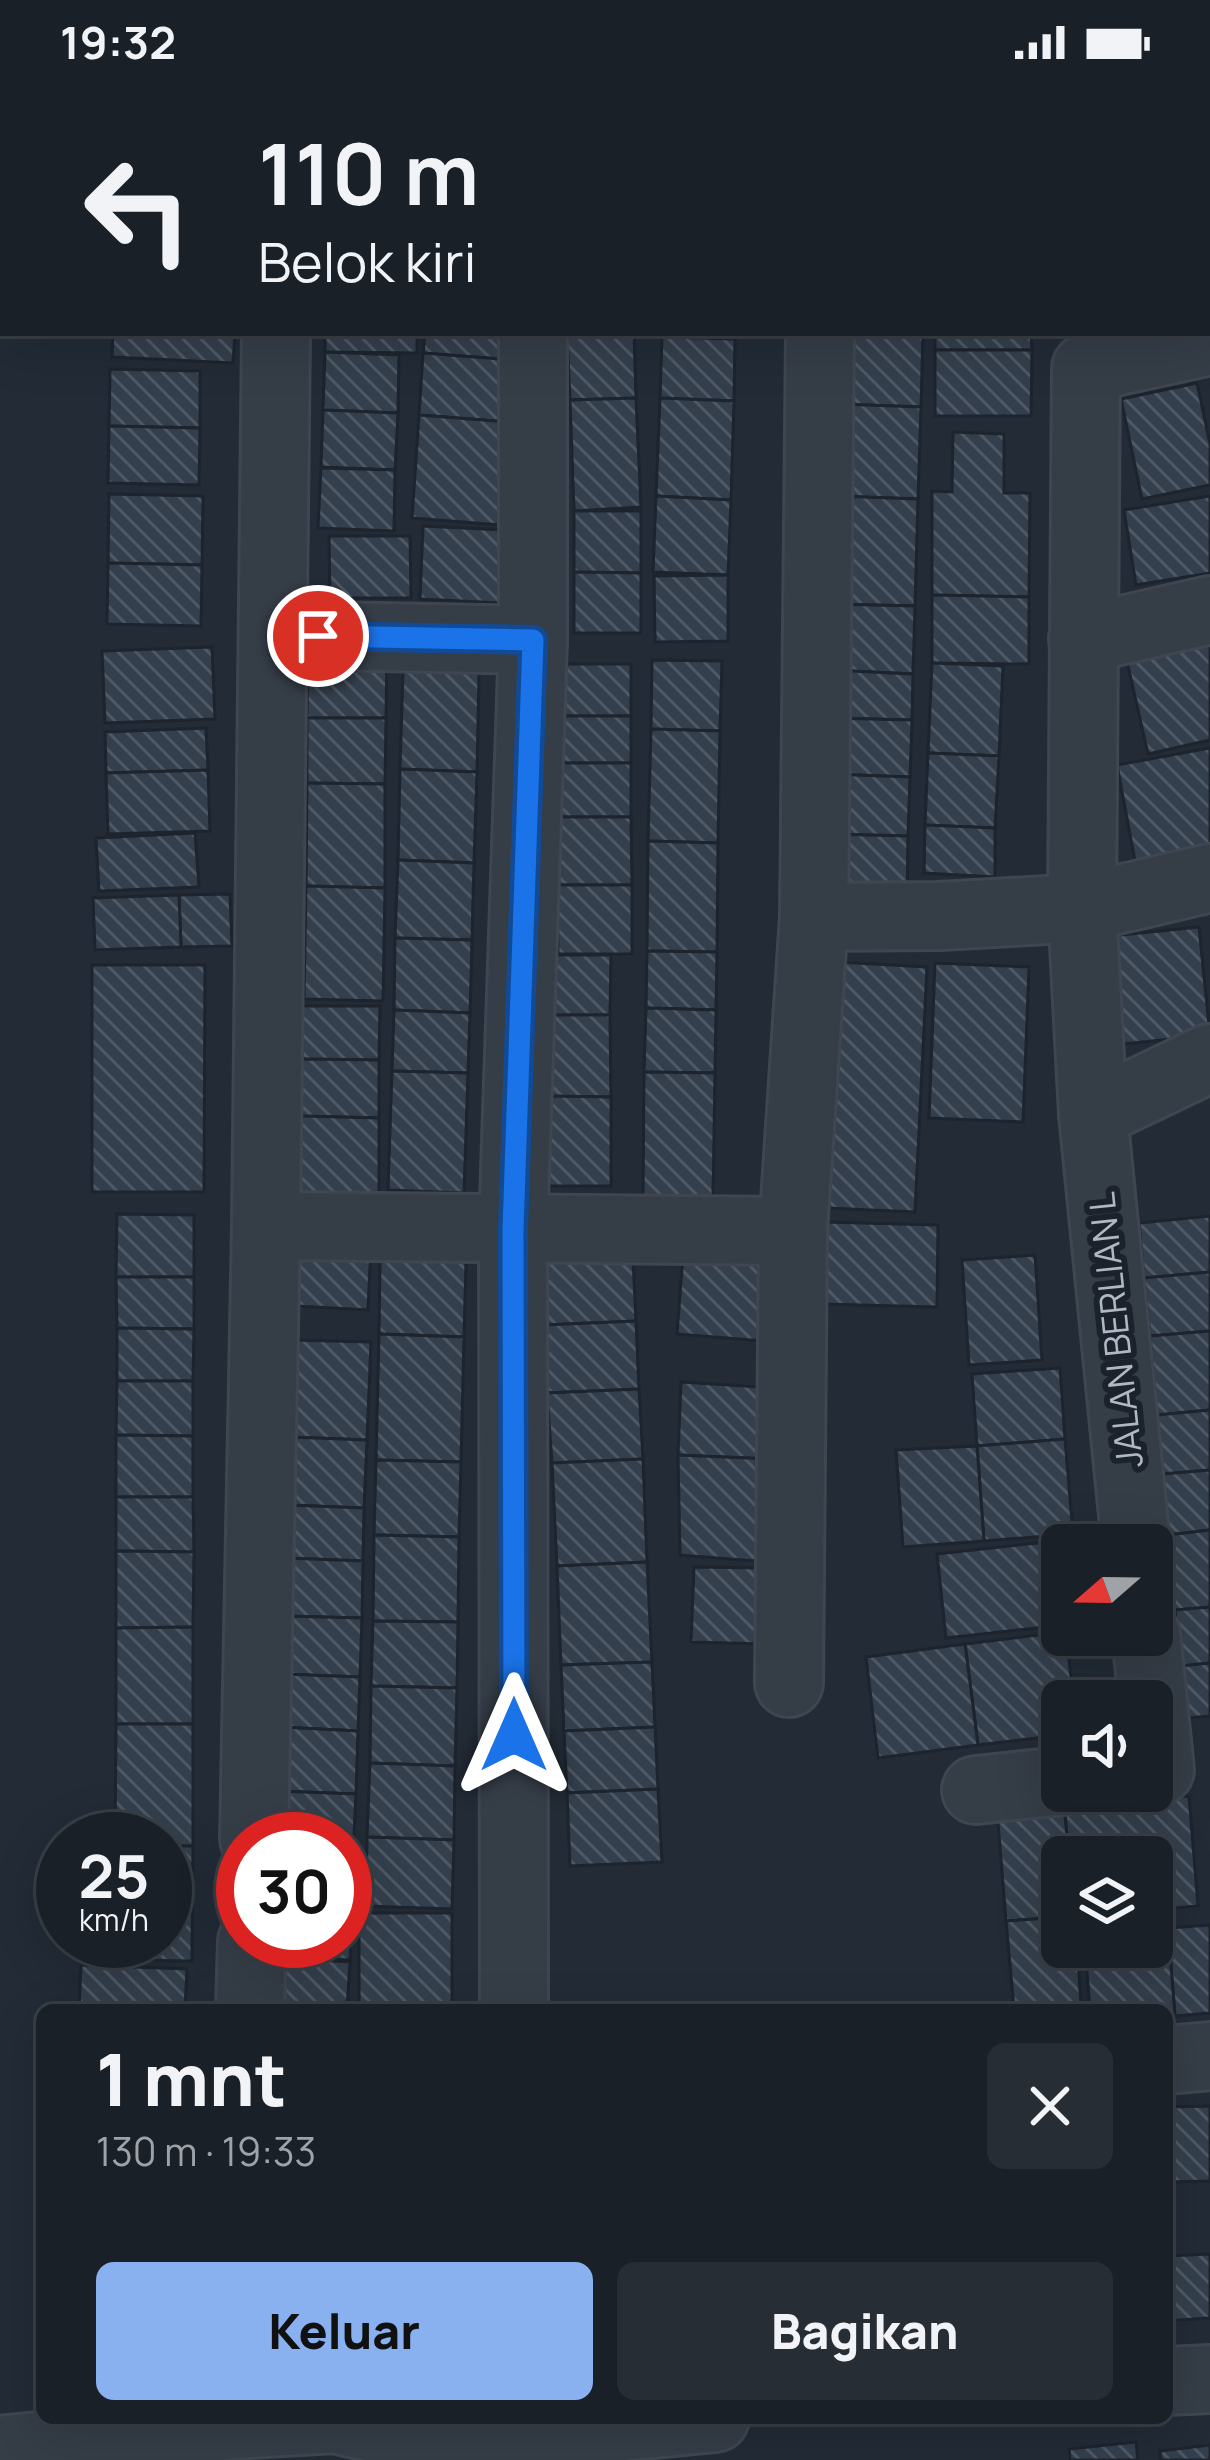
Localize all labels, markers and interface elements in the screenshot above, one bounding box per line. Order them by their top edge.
text: 19:32 [60,11,176,73]
text: 110 m [258,115,479,230]
icon: left [60,132,216,288]
text: Belok kiri [258,224,476,298]
pin [267,585,369,687]
icon: arrive [285,603,351,669]
street label: JALAN BERLIAN L [1076,1190,1154,1470]
north arrow [1041,1524,1173,1656]
map controls [1041,1524,1173,1968]
position arrow [451,1672,577,1798]
button: sound [1041,1680,1173,1812]
speed limit sign: 30 [216,1812,372,1968]
text: 25 [79,1834,149,1916]
button: layers [1041,1836,1173,1968]
text: km/h [79,1899,149,1940]
text: 1 mnt [96,2029,287,2128]
button: close [987,2043,1113,2169]
text: 130 m · 19:33 [96,2124,316,2178]
button: Keluar [96,2262,593,2400]
button: Bagikan [617,2262,1113,2400]

